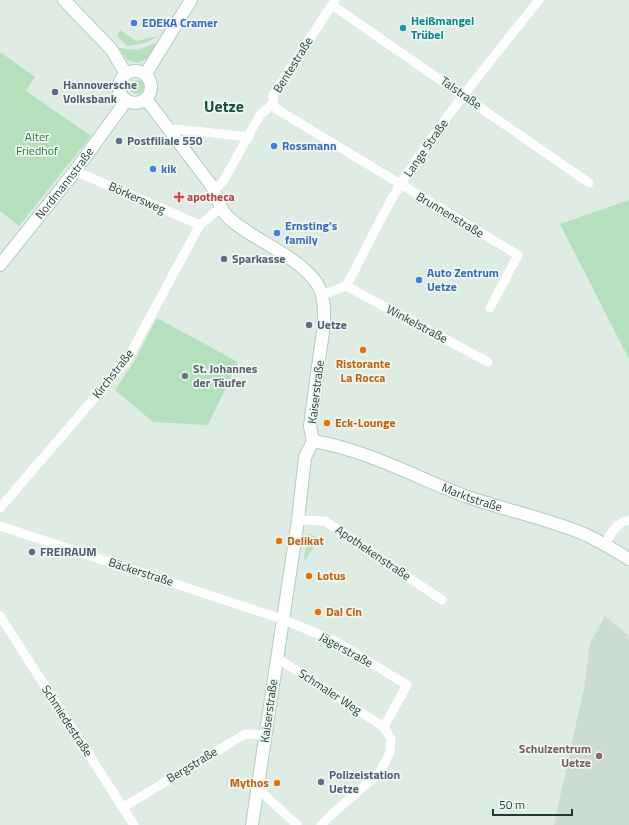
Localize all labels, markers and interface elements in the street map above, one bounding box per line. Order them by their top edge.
place label: Heißmangel Trübel [411,11,474,44]
place label: EDEKA Cramer [142,13,218,32]
marker: EDEKA Cramer [129,18,139,28]
marker: Heißmangel Trübel [398,23,408,33]
street label: Bentestraße [268,33,317,97]
street label: Talstraße [437,71,486,114]
place label: Hannoversche Volksbank [63,75,137,108]
marker: Hannoversche Volksbank [50,87,60,97]
district label: Uetze [204,94,244,118]
street label: Lange Straße [399,115,453,181]
park label: Alter Friedhof [16,127,58,160]
place label: Postfiliale 550 [127,131,203,150]
marker: Postfiliale 550 [114,136,124,146]
place label: Rossmann [282,136,337,155]
marker: Rossmann [269,141,279,151]
street label: Nordmannstraße [30,143,98,223]
place label: kik [161,159,177,178]
marker: kik [148,164,158,174]
street label: Börkersweg [106,177,169,219]
place label: apotheca [187,187,235,206]
street label: Brunnenstraße [413,187,488,242]
marker: apotheca [174,192,184,202]
place label: Ernsting's family [285,216,338,249]
marker: Ernsting's family [272,228,282,238]
place label: Sparkasse [232,249,285,268]
marker: Sparkasse [219,254,229,264]
place label: Auto Zentrum Uetze [427,263,499,296]
marker: Auto Zentrum Uetze [414,275,424,285]
street label: Winkelstraße [383,299,451,348]
place label: Uetze [317,315,347,334]
marker: Uetze [304,320,314,330]
street label: Kirchstraße [87,345,138,402]
marker: Ristorante La Rocca [358,345,368,355]
place label: Ristorante La Rocca [336,354,390,387]
place label: St. Johannes der Täufer [193,359,258,392]
street label: Kaiserstraße [302,359,329,425]
marker: St. Johannes der Täufer [180,371,190,381]
place label: Eck-Lounge [335,413,396,432]
marker: Eck-Lounge [322,418,332,428]
street label: Marktstraße [439,478,505,516]
street label: Apothekenstraße [332,520,415,585]
place label: Delikat [287,531,324,550]
marker: Delikat [274,536,284,546]
place label: FREIRAUM [40,542,97,561]
marker: FREIRAUM [27,547,37,557]
street label: Bäckerstraße [106,552,176,591]
place label: Lotus [317,566,346,585]
marker: Lotus [304,571,314,581]
place label: Dal Cin [326,602,362,621]
marker: Dal Cin [313,607,323,617]
street label: Jägerstraße [316,627,377,672]
street label: Schmaler Weg [295,664,366,719]
street label: Kaiserstraße [255,678,282,744]
street label: Schmiedestraße [37,681,98,760]
place label: Schulzentrum Uetze [519,739,591,772]
street label: Bergstraße [163,742,221,787]
marker: Schulzentrum Uetze [594,751,604,761]
place label: Polizeistation Uetze [329,765,400,798]
place label: Mythos [230,773,269,792]
marker: Polizeistation Uetze [316,777,326,787]
marker: Mythos [272,778,282,788]
scale bar [493,791,572,817]
text: 50 m [499,795,525,814]

